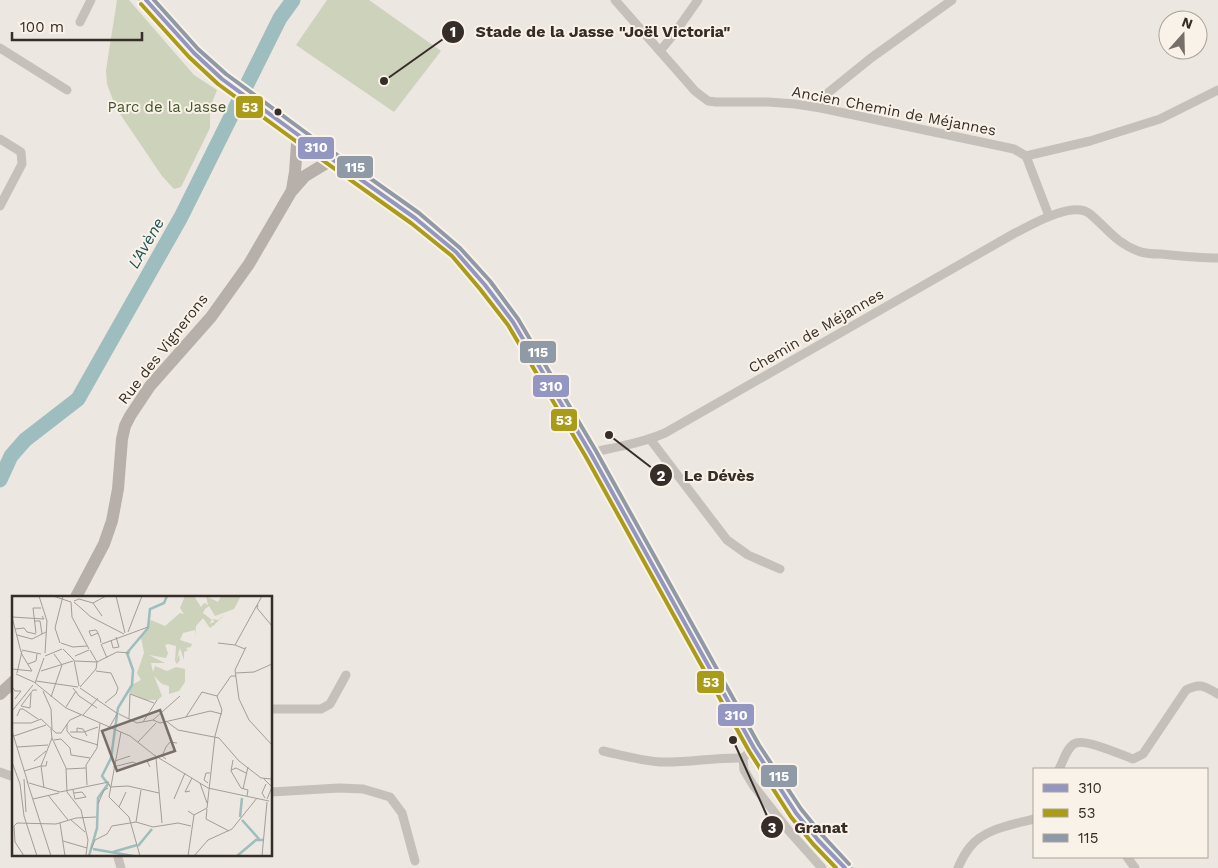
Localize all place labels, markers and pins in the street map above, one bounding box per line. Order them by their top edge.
callout: Stade de la Jasse "Joël Victoria" [440,16,741,47]
unlabelled marker [273,107,283,117]
callout: Le Dévès [649,460,764,491]
callout: Granat [760,812,858,843]

